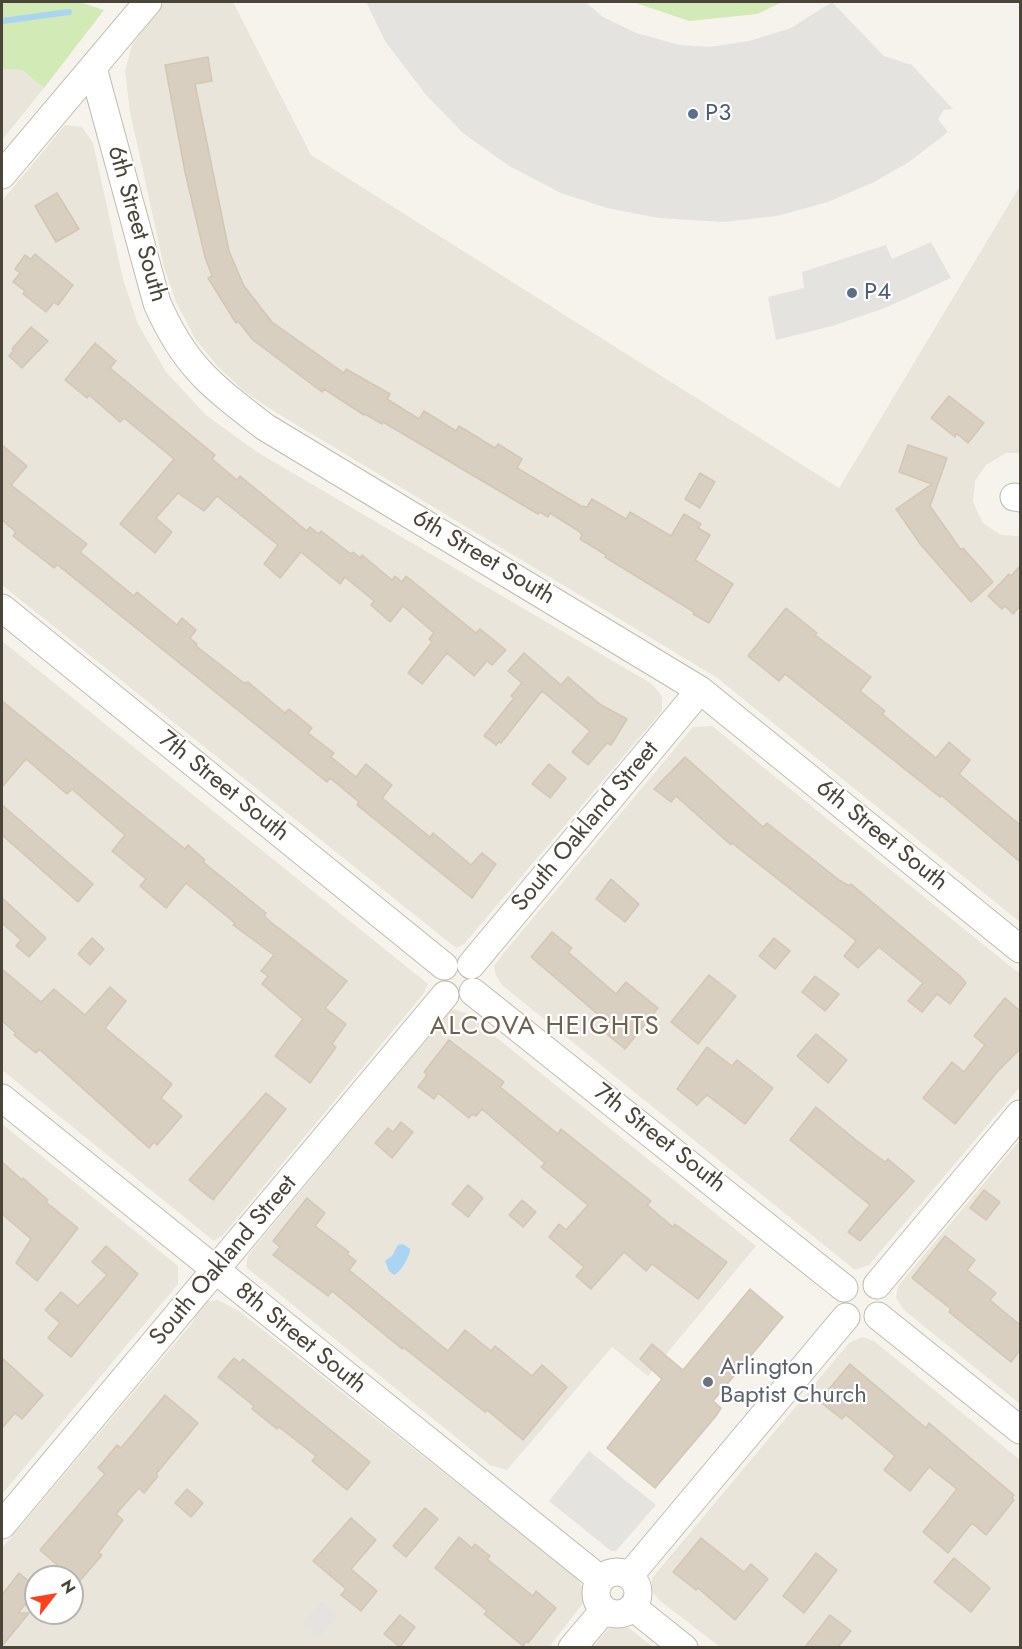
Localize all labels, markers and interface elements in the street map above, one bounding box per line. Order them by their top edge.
place label: P3 [705,100,731,128]
marker: P3 [686,107,700,121]
street label: 6th Street South [100,143,172,305]
place label: P4 [864,279,891,307]
marker: P4 [845,286,859,300]
street label: 6th Street South [407,504,559,612]
street label: 7th Street South [152,726,294,848]
street label: South Oakland Street [506,736,666,918]
street label: 6th Street South [809,774,953,898]
district label: ALCOVA HEIGHTS [430,1012,660,1044]
street label: 7th Street South [587,1078,731,1200]
street label: South Oakland Street [144,1170,304,1352]
street label: 8th Street South [229,1277,371,1401]
place label: Arlington Baptist Church [720,1354,867,1410]
marker: Arlington Baptist Church [701,1375,715,1389]
north arrow [24,1565,84,1625]
text: N [55,1575,81,1598]

